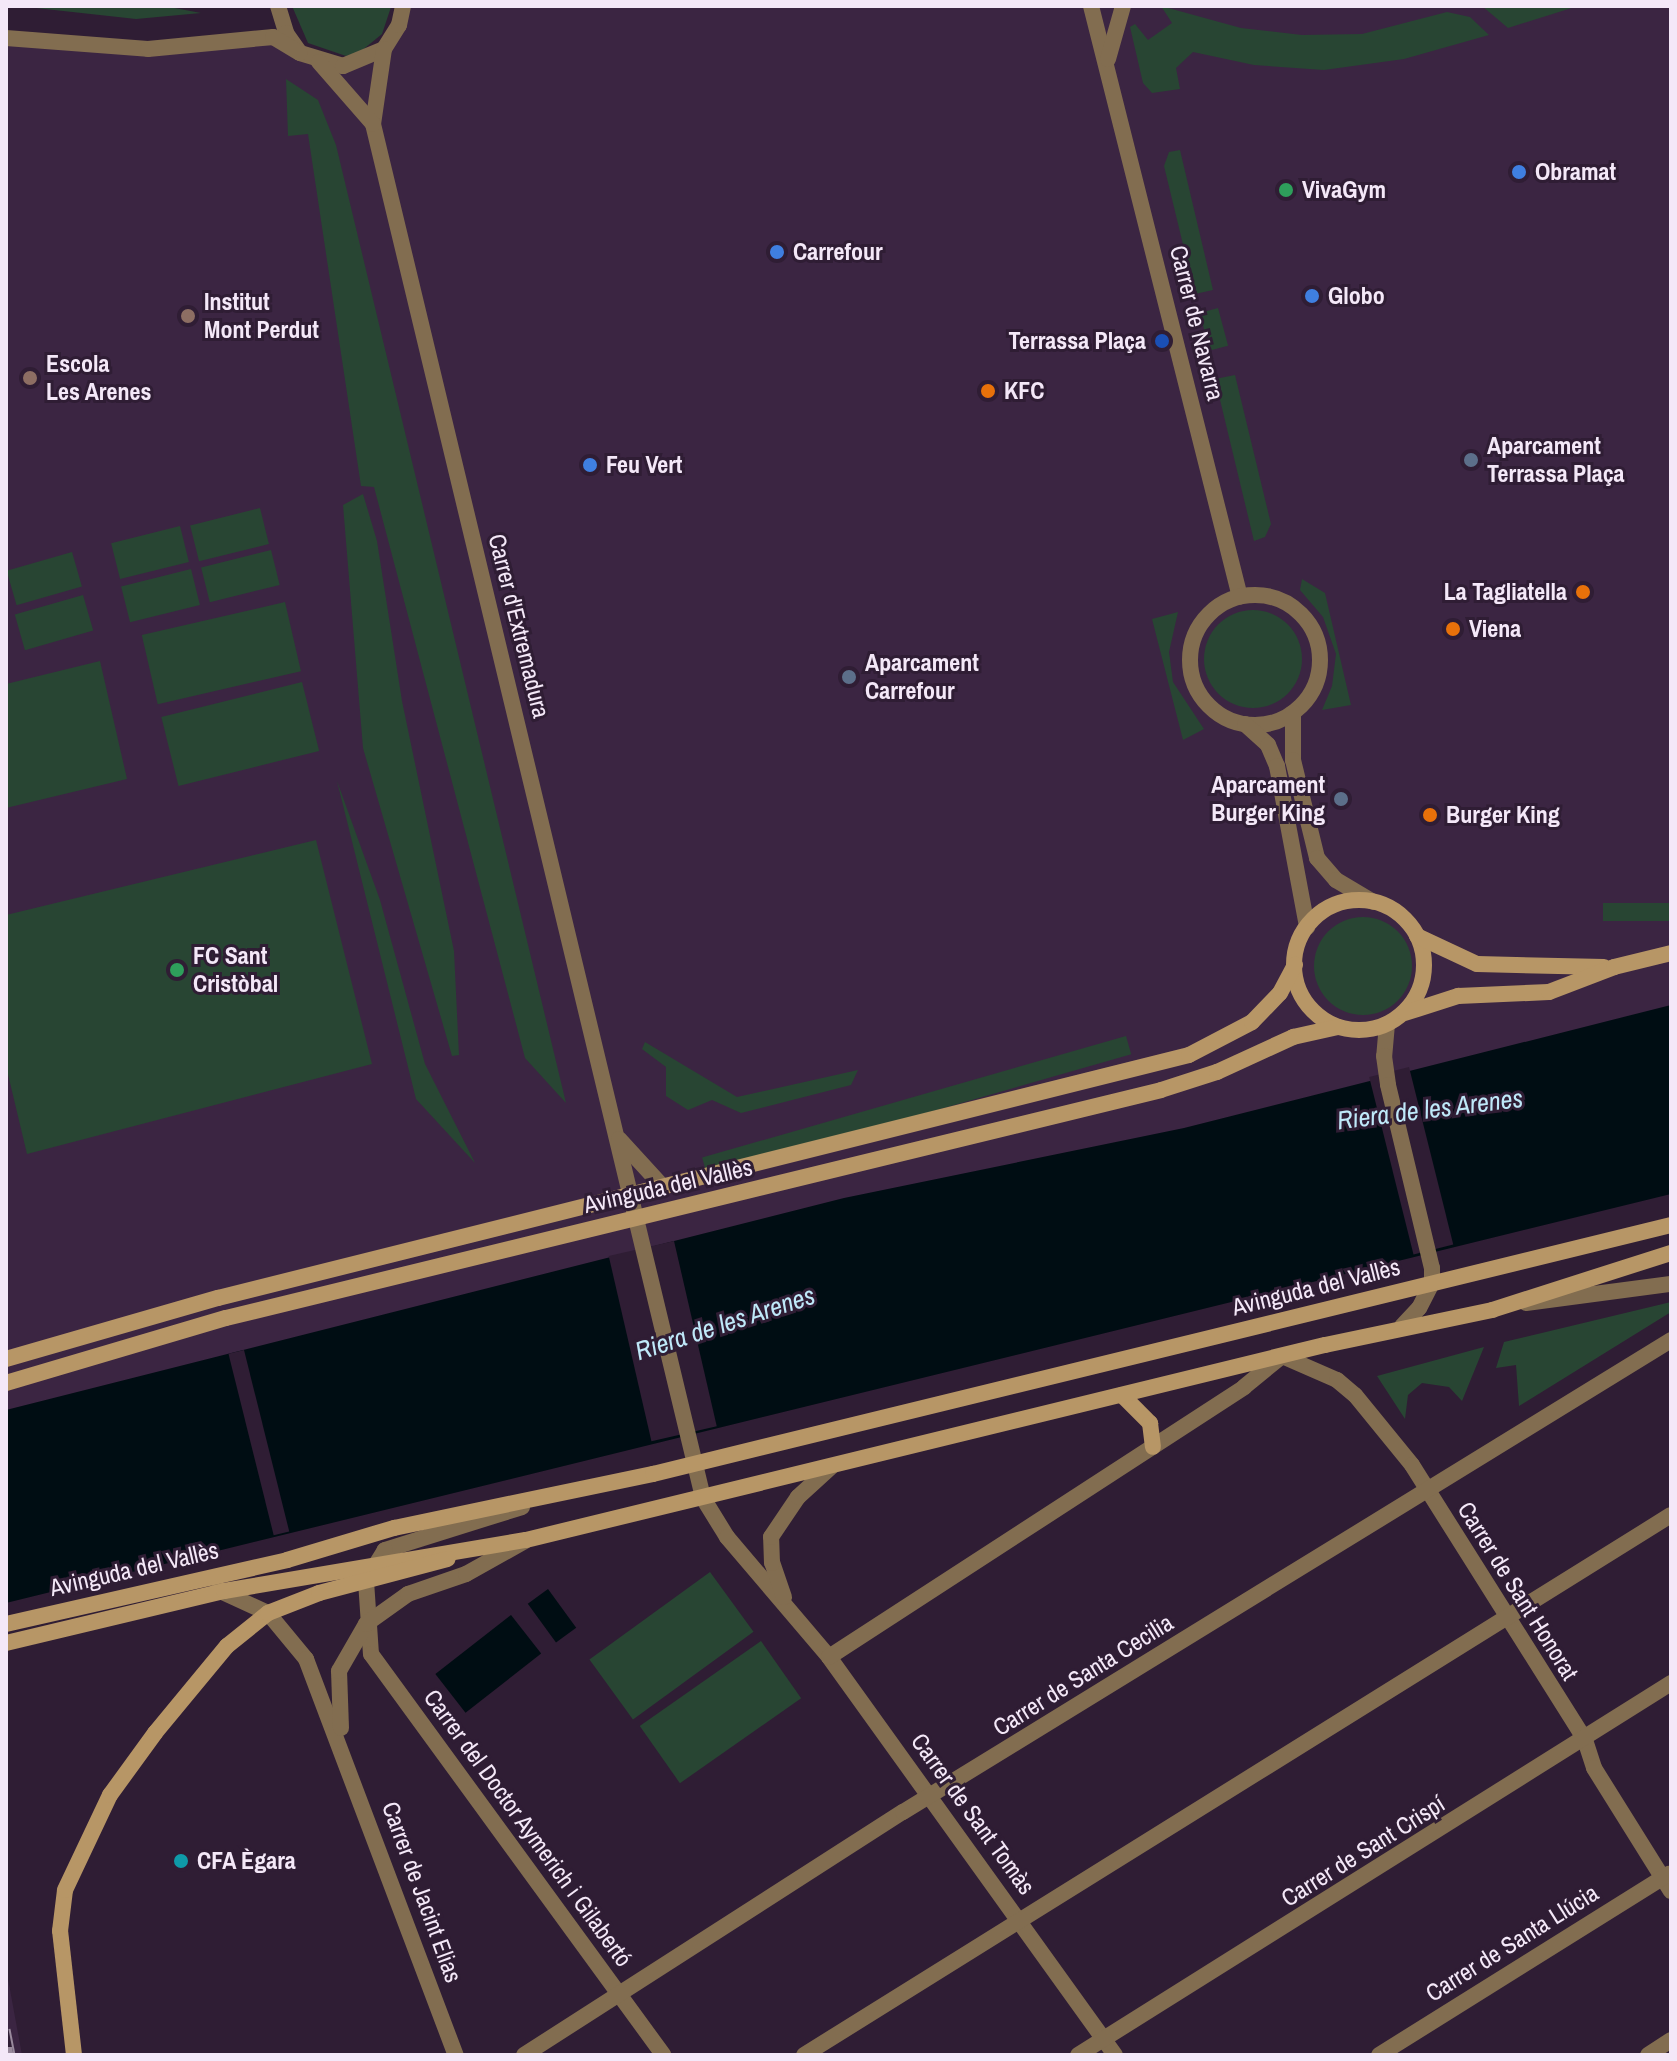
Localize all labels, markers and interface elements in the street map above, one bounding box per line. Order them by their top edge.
place label: Obramat [1535,158,1616,186]
marker: Obramat [1510,163,1528,181]
place label: VivaGym [1302,176,1386,204]
marker: VivaGym [1277,181,1295,199]
place label: Carrefour [793,238,883,266]
marker: Carrefour [768,243,786,261]
street label: Carrer de Navarra [1164,243,1230,403]
place label: Globo [1328,282,1385,310]
marker: Globo [1303,287,1321,305]
place label: Institut Mont Perdut [204,288,319,344]
marker: Institut Mont Perdut [179,307,197,325]
place label: Terrassa Plaça [1008,327,1146,355]
marker: Terrassa Plaça [1153,332,1171,350]
place label: Escola Les Arenes [46,350,152,406]
marker: Escola Les Arenes [21,369,39,387]
place label: KFC [1004,377,1044,405]
marker: KFC [979,382,997,400]
place label: Aparcament Terrassa Plaça [1487,432,1625,488]
place label: Feu Vert [606,451,682,479]
marker: Aparcament Terrassa Plaça [1462,451,1480,469]
marker: Feu Vert [581,456,599,474]
street label: Carrer d'Extremadura [482,531,556,721]
place label: La Tagliatella [1444,578,1567,606]
marker: La Tagliatella [1574,583,1592,601]
place label: Viena [1469,615,1521,643]
marker: Viena [1444,620,1462,638]
place label: Aparcament Carrefour [865,649,979,705]
marker: Aparcament Carrefour [840,668,858,686]
place label: Aparcament Burger King [1211,771,1325,827]
marker: Aparcament Burger King [1332,790,1350,808]
place label: Burger King [1446,801,1560,829]
marker: Burger King [1421,806,1439,824]
place label: FC Sant Cristòbal [193,942,278,998]
marker: FC Sant Cristòbal [168,961,186,979]
water label: Riera de les Arenes [1335,1082,1525,1136]
street label: Avinguda del Vallès [581,1153,755,1219]
street label: Avinguda del Vallès [1229,1252,1403,1322]
water label: Riera de les Arenes [631,1279,819,1367]
street label: Carrer de Sant Honorat [1452,1497,1584,1685]
street label: Avinguda del Vallès [47,1536,221,1602]
street label: Carrer de Santa Cecilia [988,1608,1178,1742]
street label: Carrer del Doctor Aymerich i Gilabertó [417,1683,639,1973]
street label: Carrer de Sant Tomàs [905,1728,1041,1900]
street label: Carrer de Sant Crispí [1276,1789,1450,1913]
street label: Carrer de Jacint Elias [376,1798,468,1986]
place label: CFA Ègara [197,1847,297,1875]
marker: CFA Ègara [172,1852,190,1870]
street label: Carrer de Santa Llúcia [1420,1878,1604,2008]

